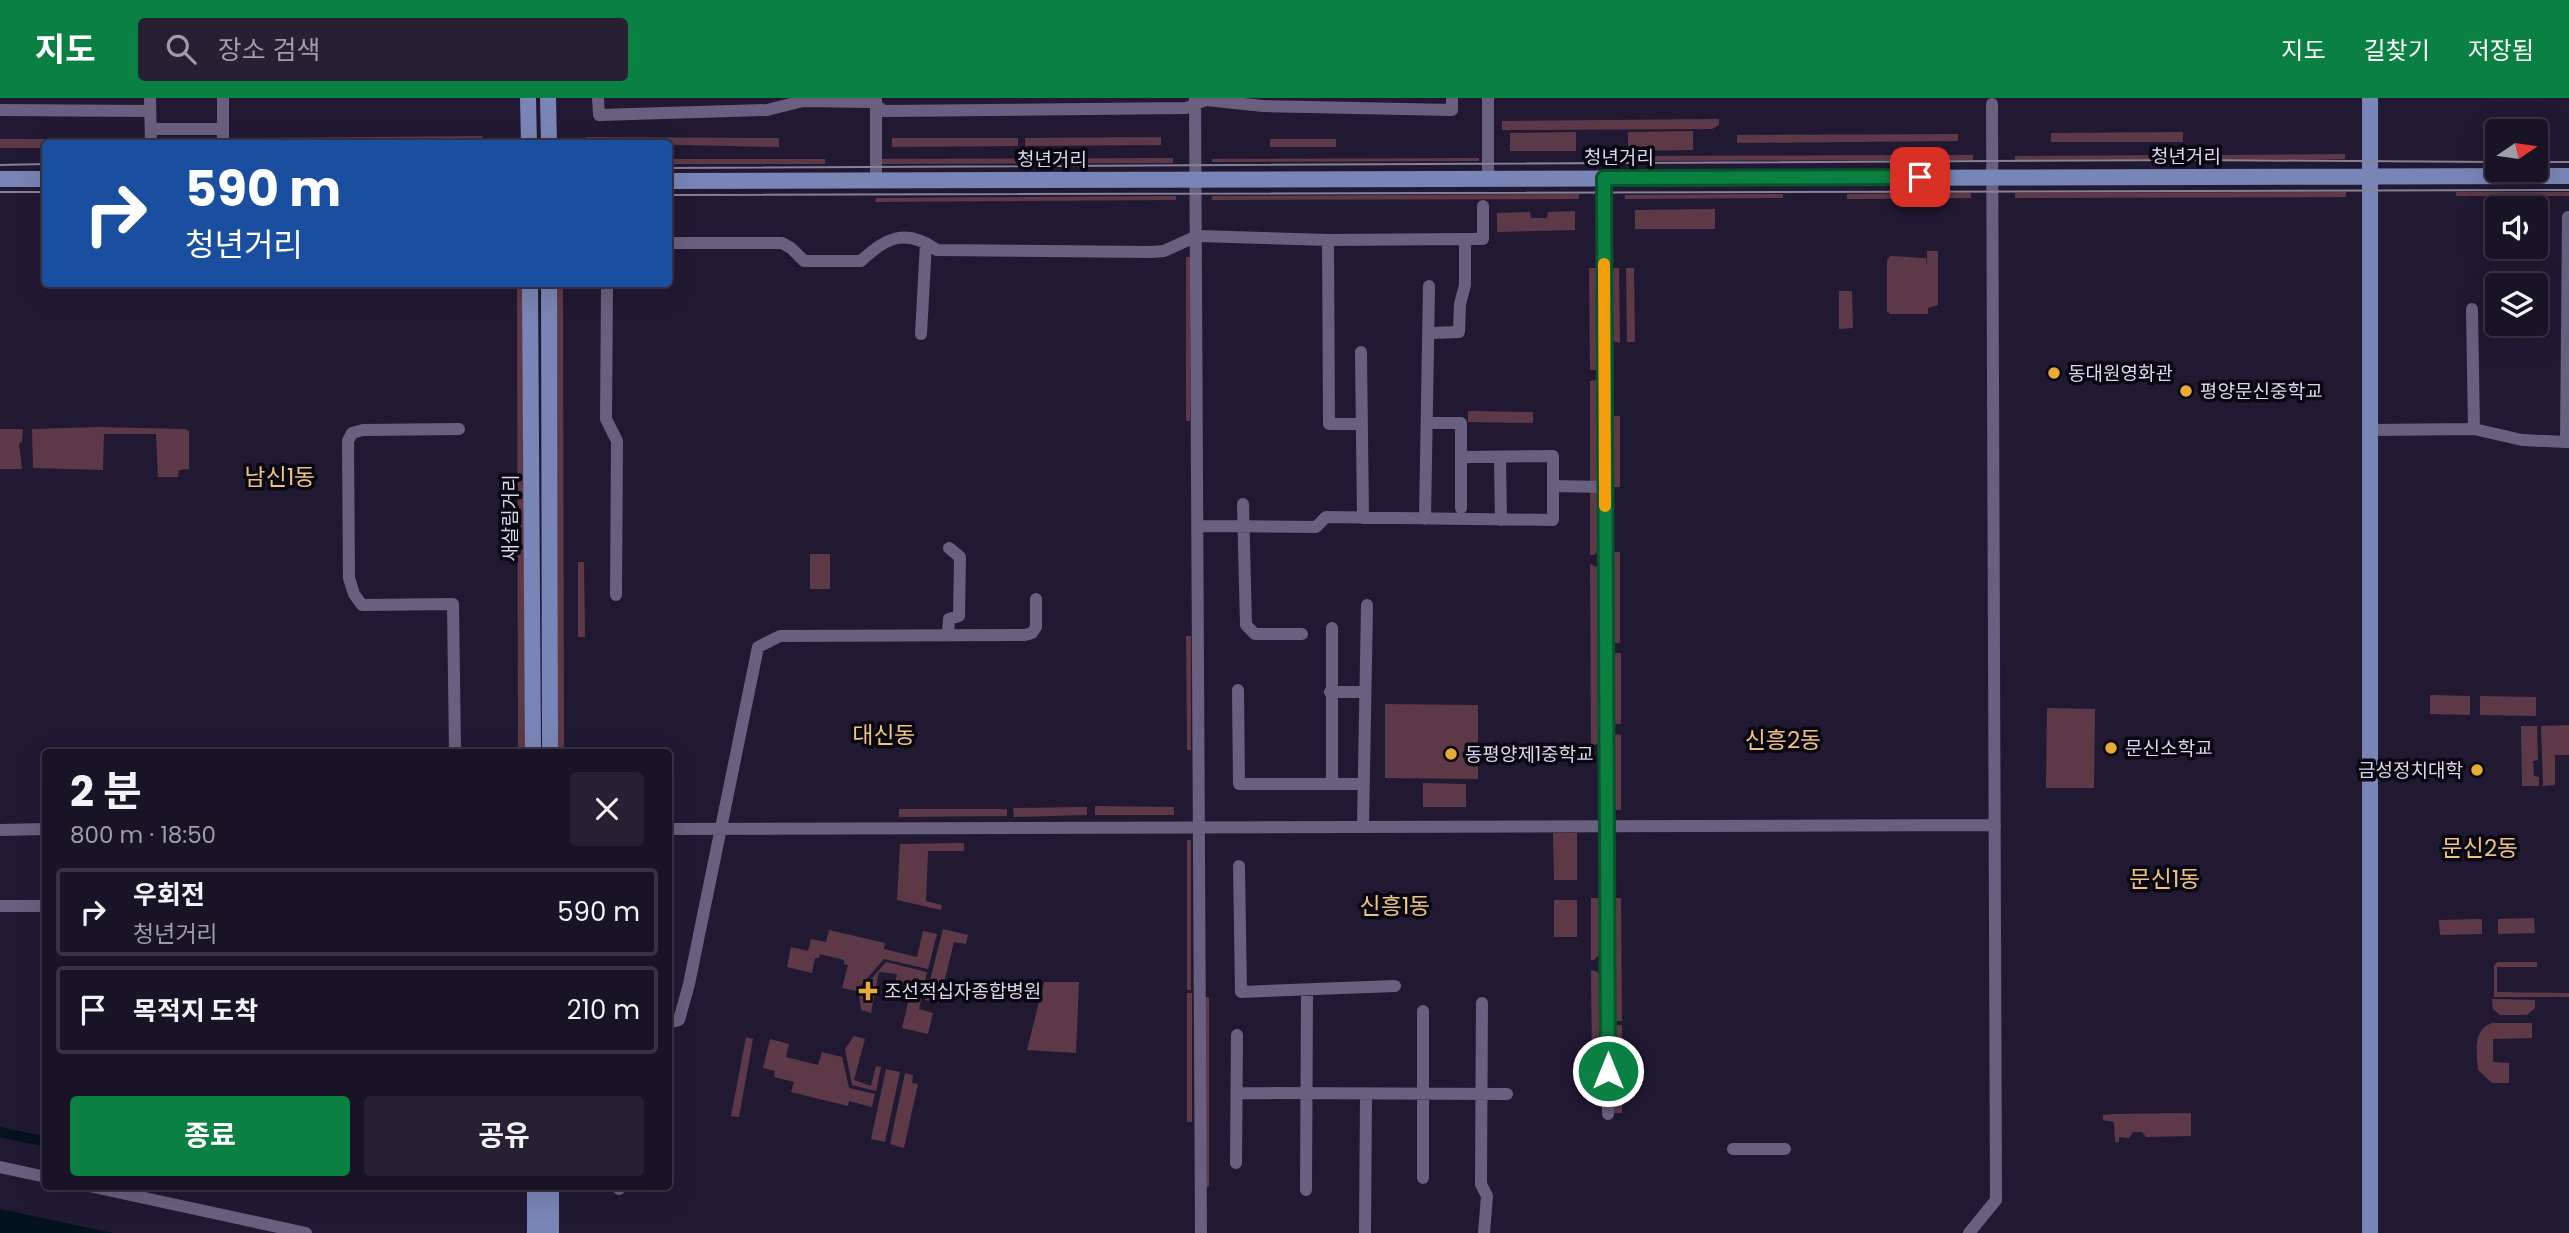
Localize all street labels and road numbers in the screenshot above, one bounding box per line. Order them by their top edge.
street label: 청년거리 [2151,143,2221,170]
street label: 청년거리 [1584,144,1654,171]
street label: 청년거리 [1017,146,1087,173]
street label: 새살림거리 [497,474,524,562]

